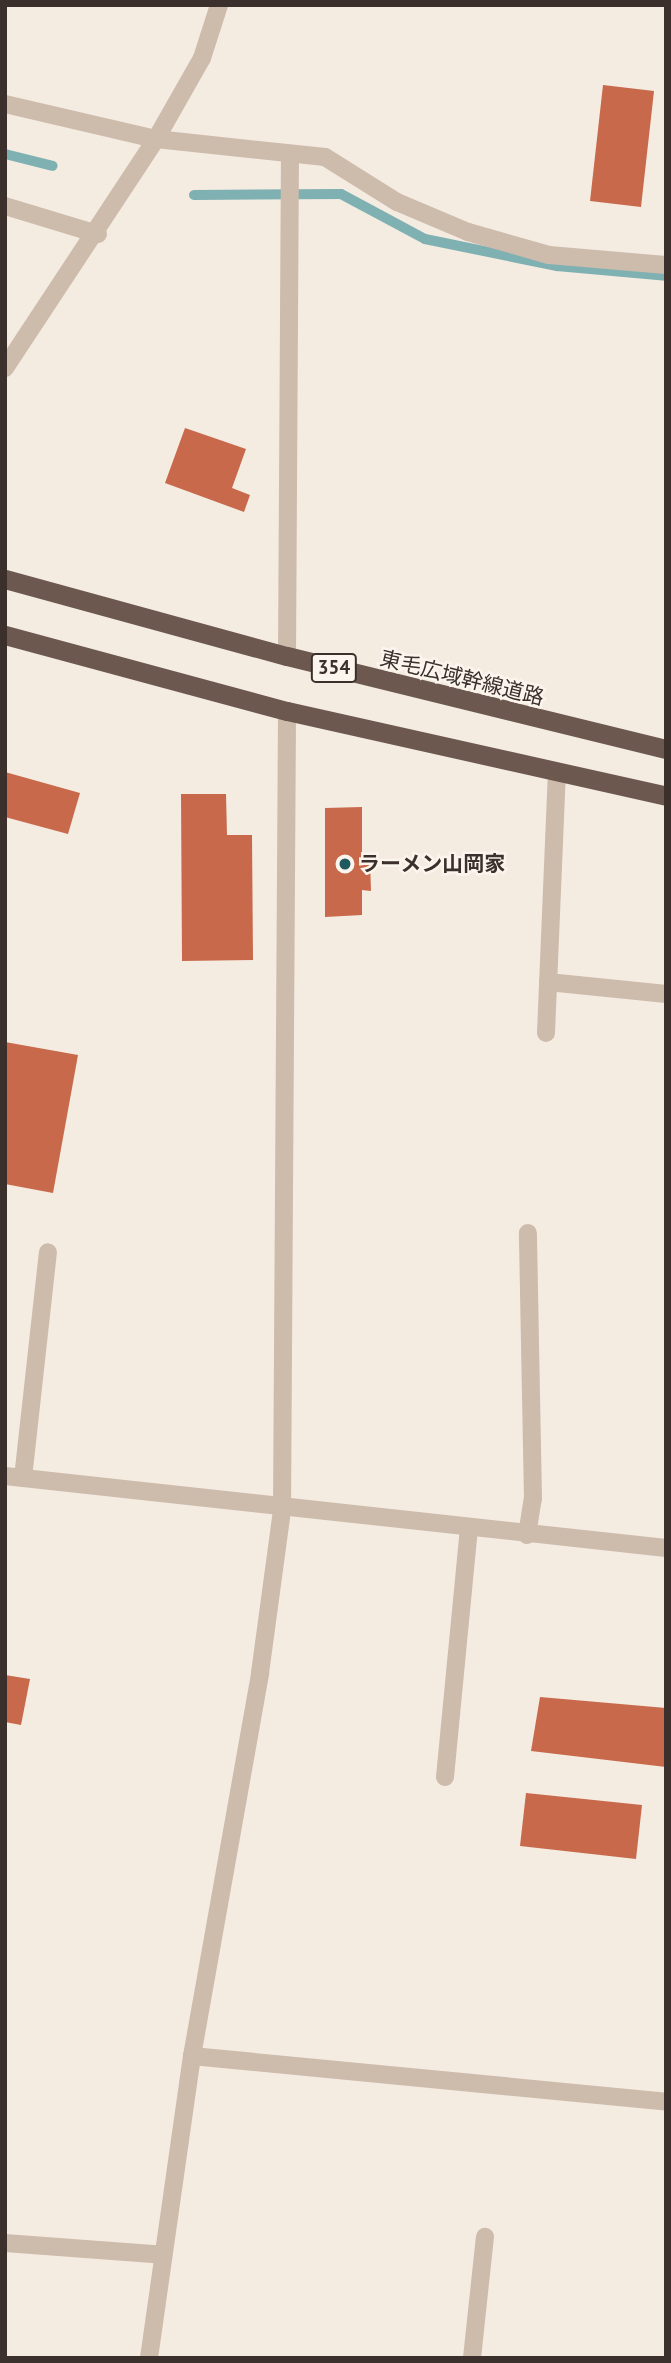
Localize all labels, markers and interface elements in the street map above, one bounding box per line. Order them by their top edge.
street label: 東毛広域幹線道路 [377,645,547,711]
road number: 354 [310,652,358,684]
place label: ラーメン山岡家 [359,851,506,877]
marker: ラーメン山岡家 [337,856,353,872]

